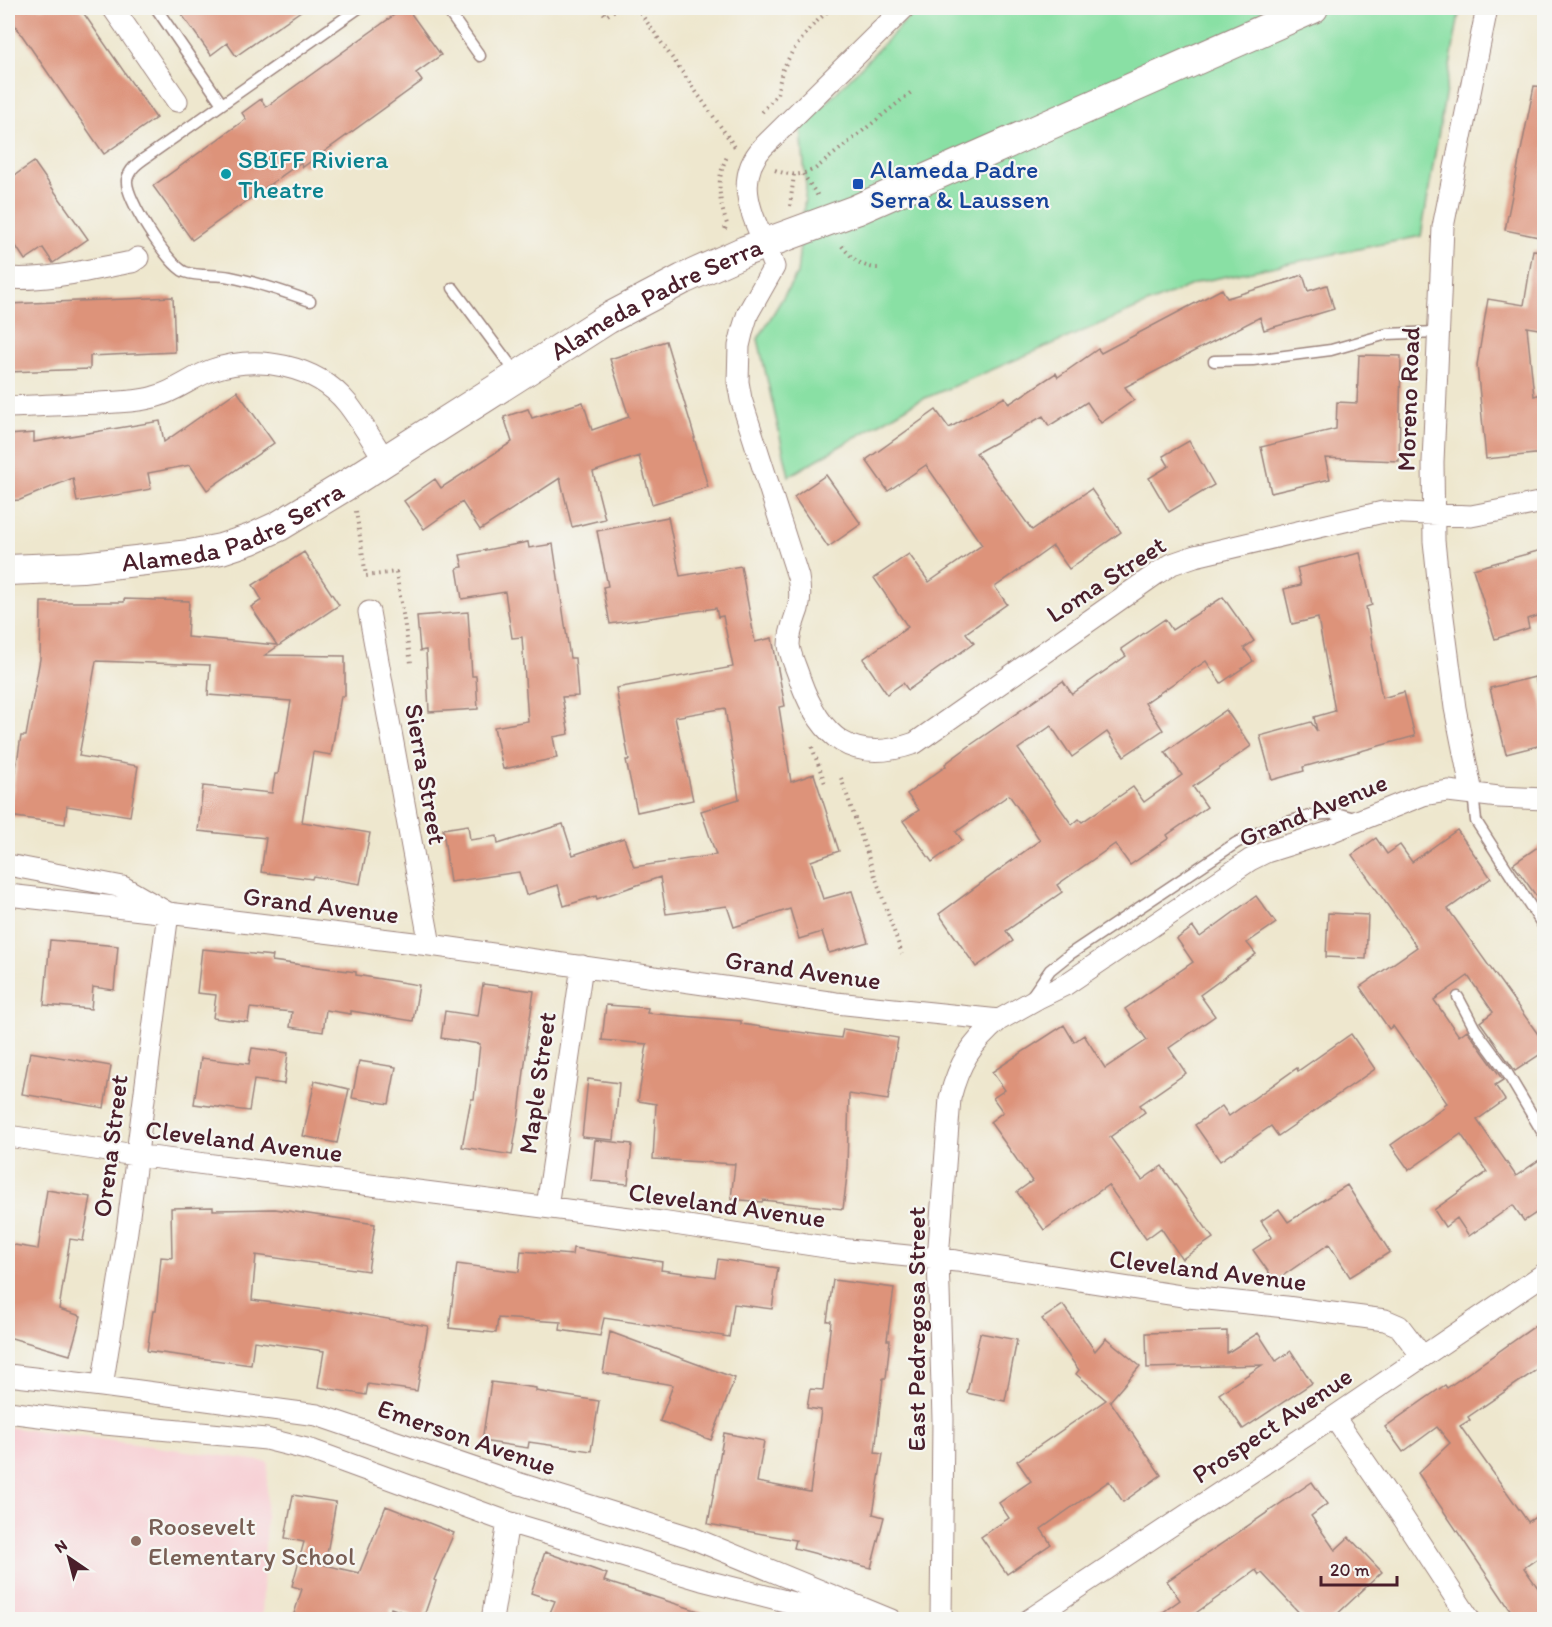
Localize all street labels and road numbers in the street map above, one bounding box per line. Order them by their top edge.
street label: Alameda Padre Serra [544,230,767,367]
street label: Moreno Road [1389,326,1427,472]
street label: Alameda Padre Serra [120,474,350,578]
street label: Loma Street [1040,528,1172,630]
street label: Sierra Street [398,701,454,847]
street label: Grand Avenue [1234,766,1392,854]
street label: Grand Avenue [241,880,401,930]
street label: Grand Avenue [723,943,883,997]
street label: Maple Street [511,1010,563,1156]
street label: Orena Street [85,1073,135,1219]
street label: Cleveland Avenue [143,1113,345,1169]
street label: Cleveland Avenue [626,1175,828,1235]
street label: East Pedregosa Street [900,1206,932,1452]
street label: Cleveland Avenue [1107,1242,1309,1298]
street label: Prospect Avenue [1186,1360,1358,1490]
street label: Emerson Avenue [374,1392,560,1482]

